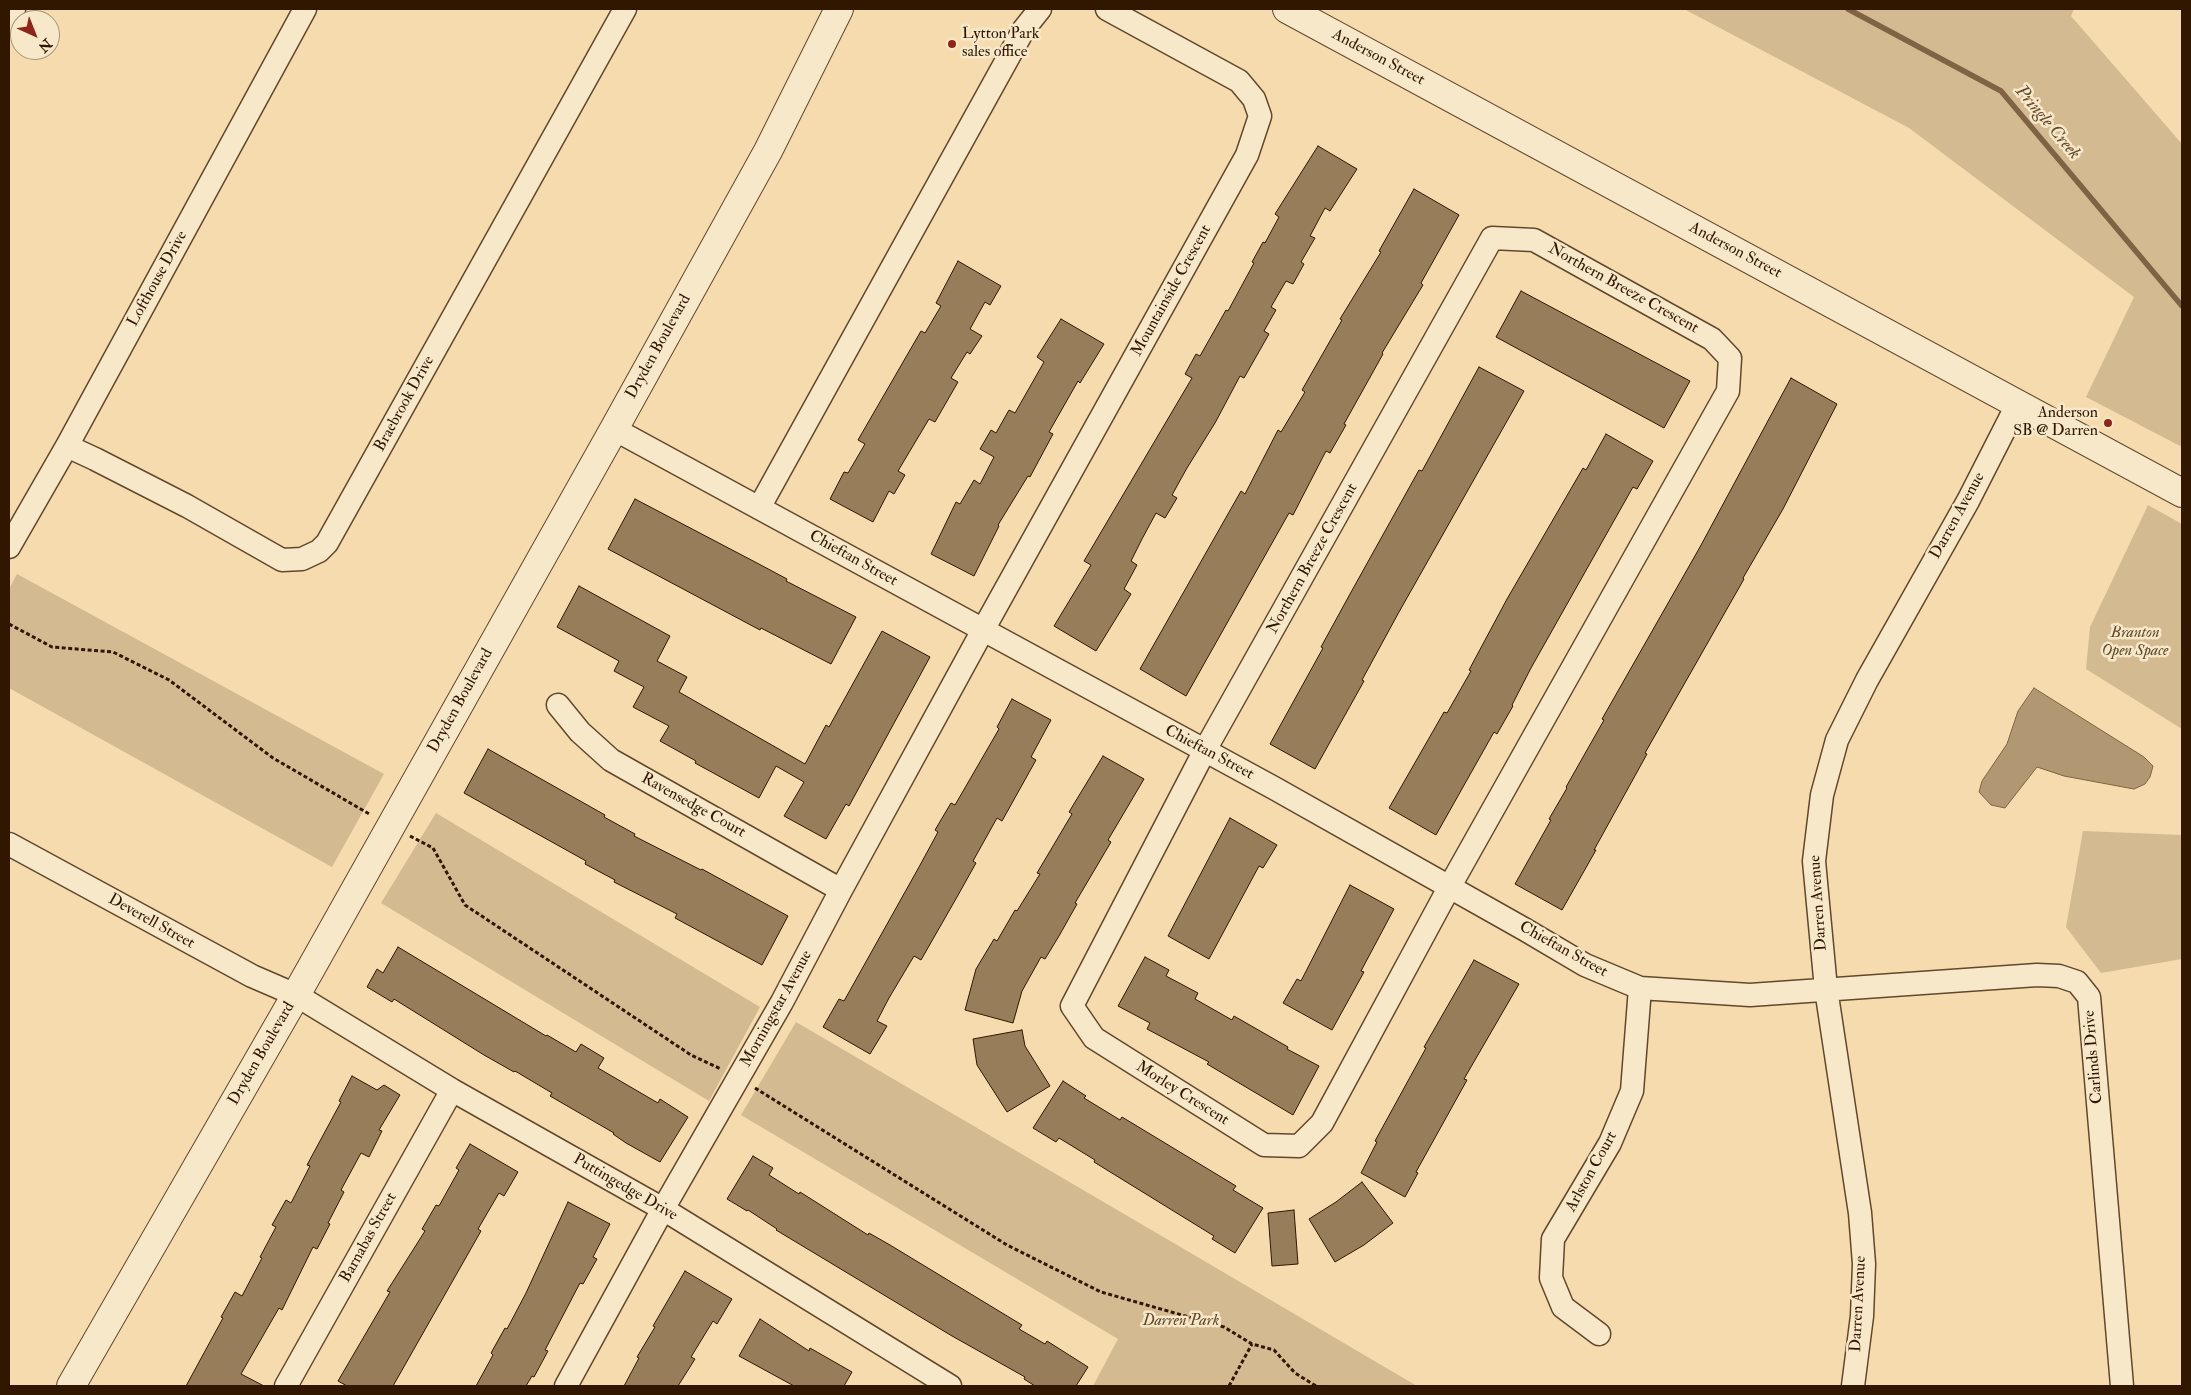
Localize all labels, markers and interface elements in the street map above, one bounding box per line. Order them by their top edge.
north arrow [10,10,60,60]
place label: Lytton Park sales office [962,25,1039,63]
street label: Anderson Street [1328,26,1428,90]
text: N [35,35,55,56]
marker: Lytton Park sales office [946,38,958,50]
water label: Pringle Creek [2010,81,2084,165]
street label: Anderson Street [1685,219,1785,283]
street label: Mountainside Crescent [1128,222,1216,360]
street label: Lofthouse Drive [124,228,192,330]
street label: Northern Breeze Crescent [1544,240,1702,338]
street label: Dryden Boulevard [622,291,696,403]
street label: Braebrook Drive [371,353,439,455]
place label: Anderson SB @ Darren [2013,404,2098,442]
marker: Anderson SB @ Darren [2102,417,2114,429]
street label: Darren Avenue [1926,469,1990,563]
street label: Northern Breeze Crescent [1264,480,1362,638]
street label: Chieftan Street [805,527,901,591]
park label: Branton Open Space [2102,624,2168,662]
street label: Dryden Boulevard [424,645,498,757]
street label: Chieftan Street [1161,721,1257,785]
street label: Ravensedge Court [637,769,749,843]
street label: Darren Avenue [1806,854,1832,952]
street label: Deverell Street [104,890,198,954]
street label: Chieftan Street [1515,918,1611,982]
street label: Morningstar Avenue [737,947,817,1071]
street label: Dryden Boulevard [225,999,299,1109]
street label: Carlinds Drive [2080,1009,2108,1105]
street label: Morley Crescent [1132,1058,1232,1130]
street label: Arlston Court [1562,1128,1622,1216]
street label: Puttingedge Drive [569,1150,681,1226]
street label: Barnabas Street [336,1190,402,1286]
street label: Darren Avenue [1847,1256,1871,1352]
park label: Darren Park [1143,1312,1219,1332]

